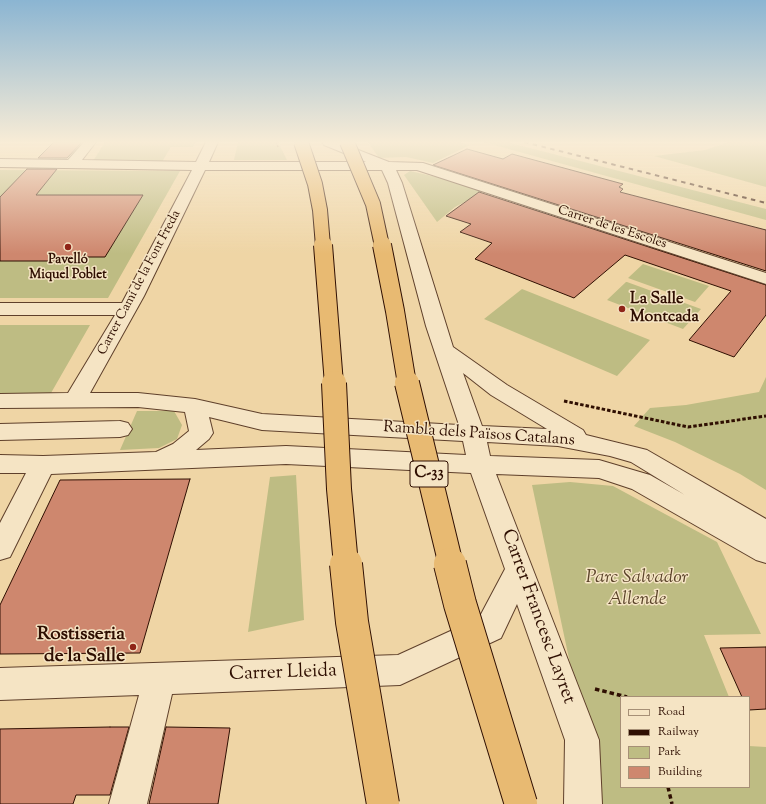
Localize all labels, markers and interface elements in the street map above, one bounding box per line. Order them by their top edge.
street label: Carrer de les Escoles [556,203,668,253]
street label: Carrer Camí de la Font Freda [95,208,185,358]
marker: Pavelló Miquel Poblet [63,242,73,252]
place label: Pavelló Miquel Poblet [29,253,107,284]
place label: La Salle Montcada [630,290,699,328]
marker: La Salle Montcada [617,304,627,314]
street label: Rambla dels Països Catalans [383,419,575,451]
road number: C-33 [410,461,448,487]
street label: Carrer Francesc Layret [495,526,579,708]
park label: Parc Salvador Allende [586,568,688,612]
place label: Rostisseria de la Salle [37,625,125,669]
marker: Rostisseria de la Salle [128,642,138,652]
street label: Carrer Lleida [229,661,337,687]
legend [620,696,750,788]
text: Road [658,703,685,721]
text: Railway [658,723,699,741]
text: Park [658,743,681,761]
text: Building [658,763,702,781]

